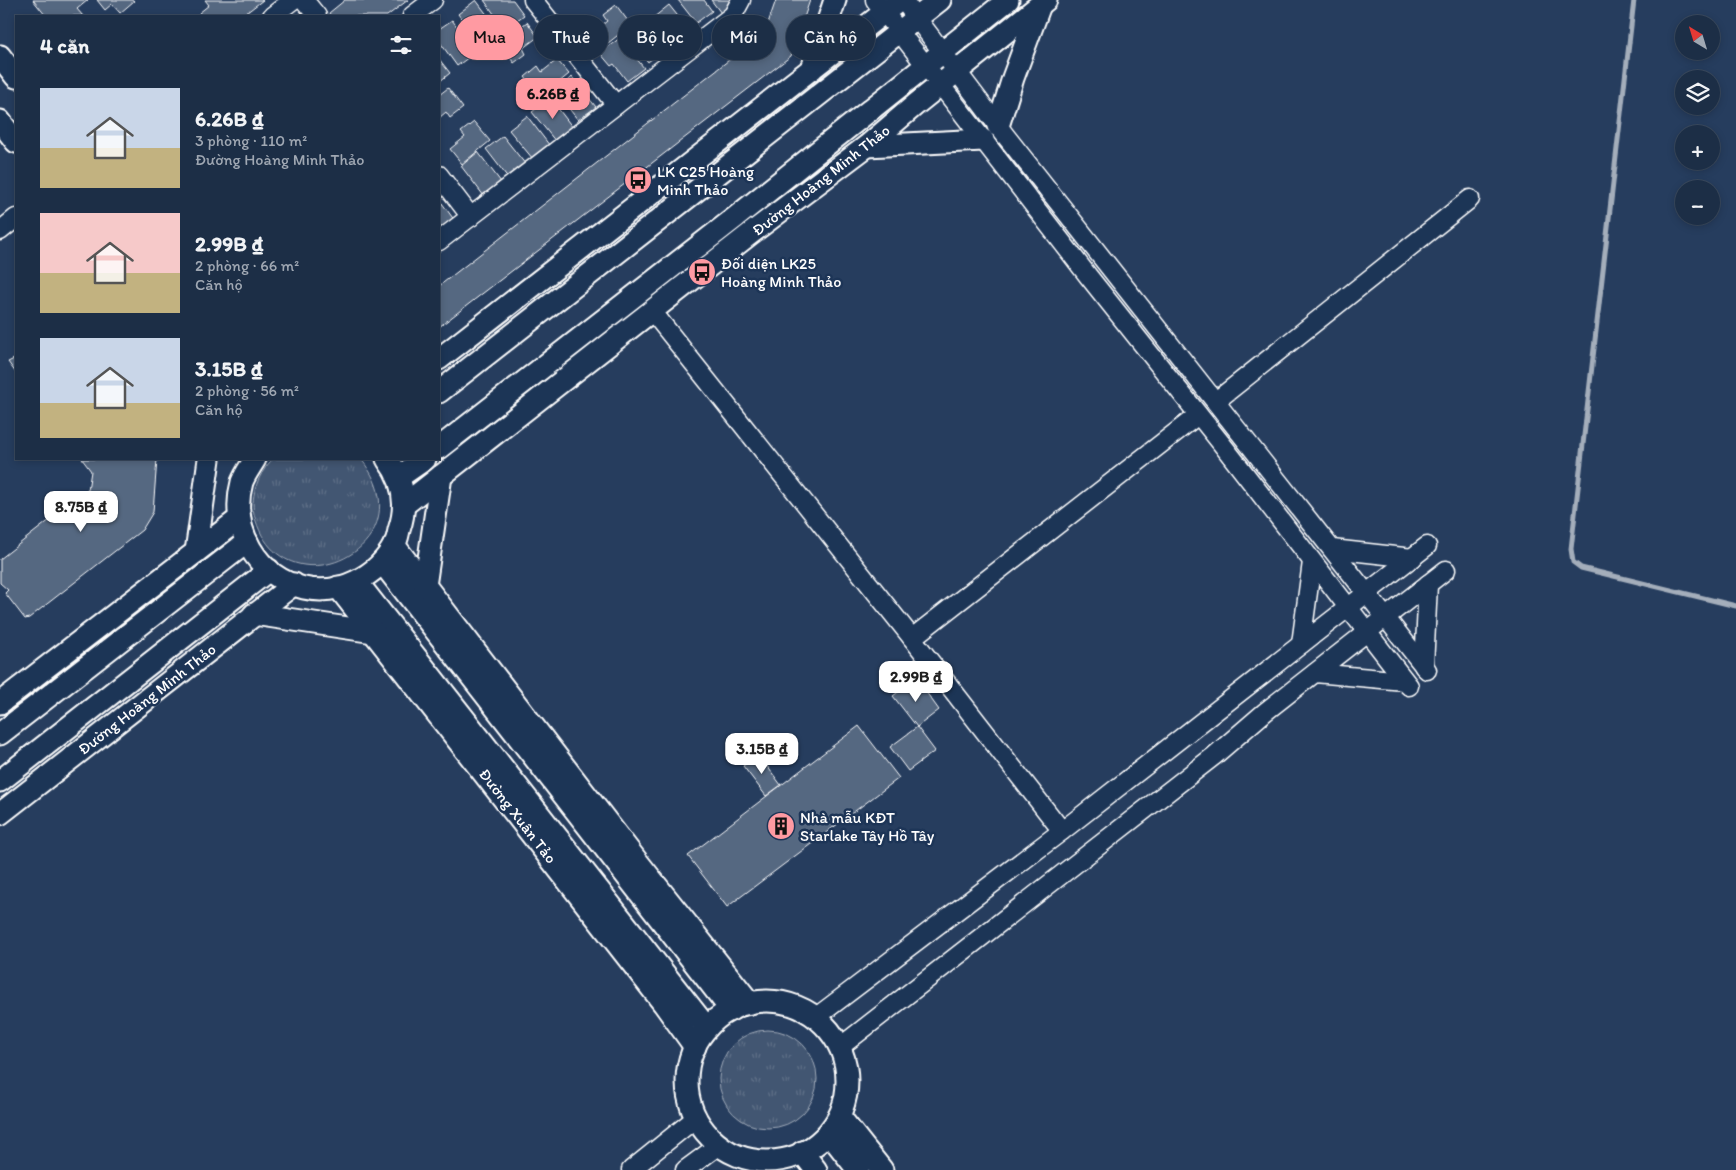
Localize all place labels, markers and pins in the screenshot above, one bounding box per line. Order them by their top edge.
pin: 6.26B ₫ [507,78,599,120]
place label: LK C25 Hoàng Minh Thảo [657,162,755,199]
bus stop icon: LK C25 Hoàng Minh Thảo [623,165,653,195]
place label: Đối diện LK25 Hoàng Minh Thảo [721,254,841,291]
bus stop icon: Đối diện LK25 Hoàng Minh Thảo [687,257,717,287]
pin: 8.75B ₫ [35,490,127,533]
pin: 2.99B ₫ [870,660,962,703]
pin: 3.15B ₫ [716,732,808,775]
place label: Nhà mẫu KĐT Starlake Tây Hồ Tây [800,808,935,845]
building icon: Nhà mẫu KĐT Starlake Tây Hồ Tây [766,811,796,841]

